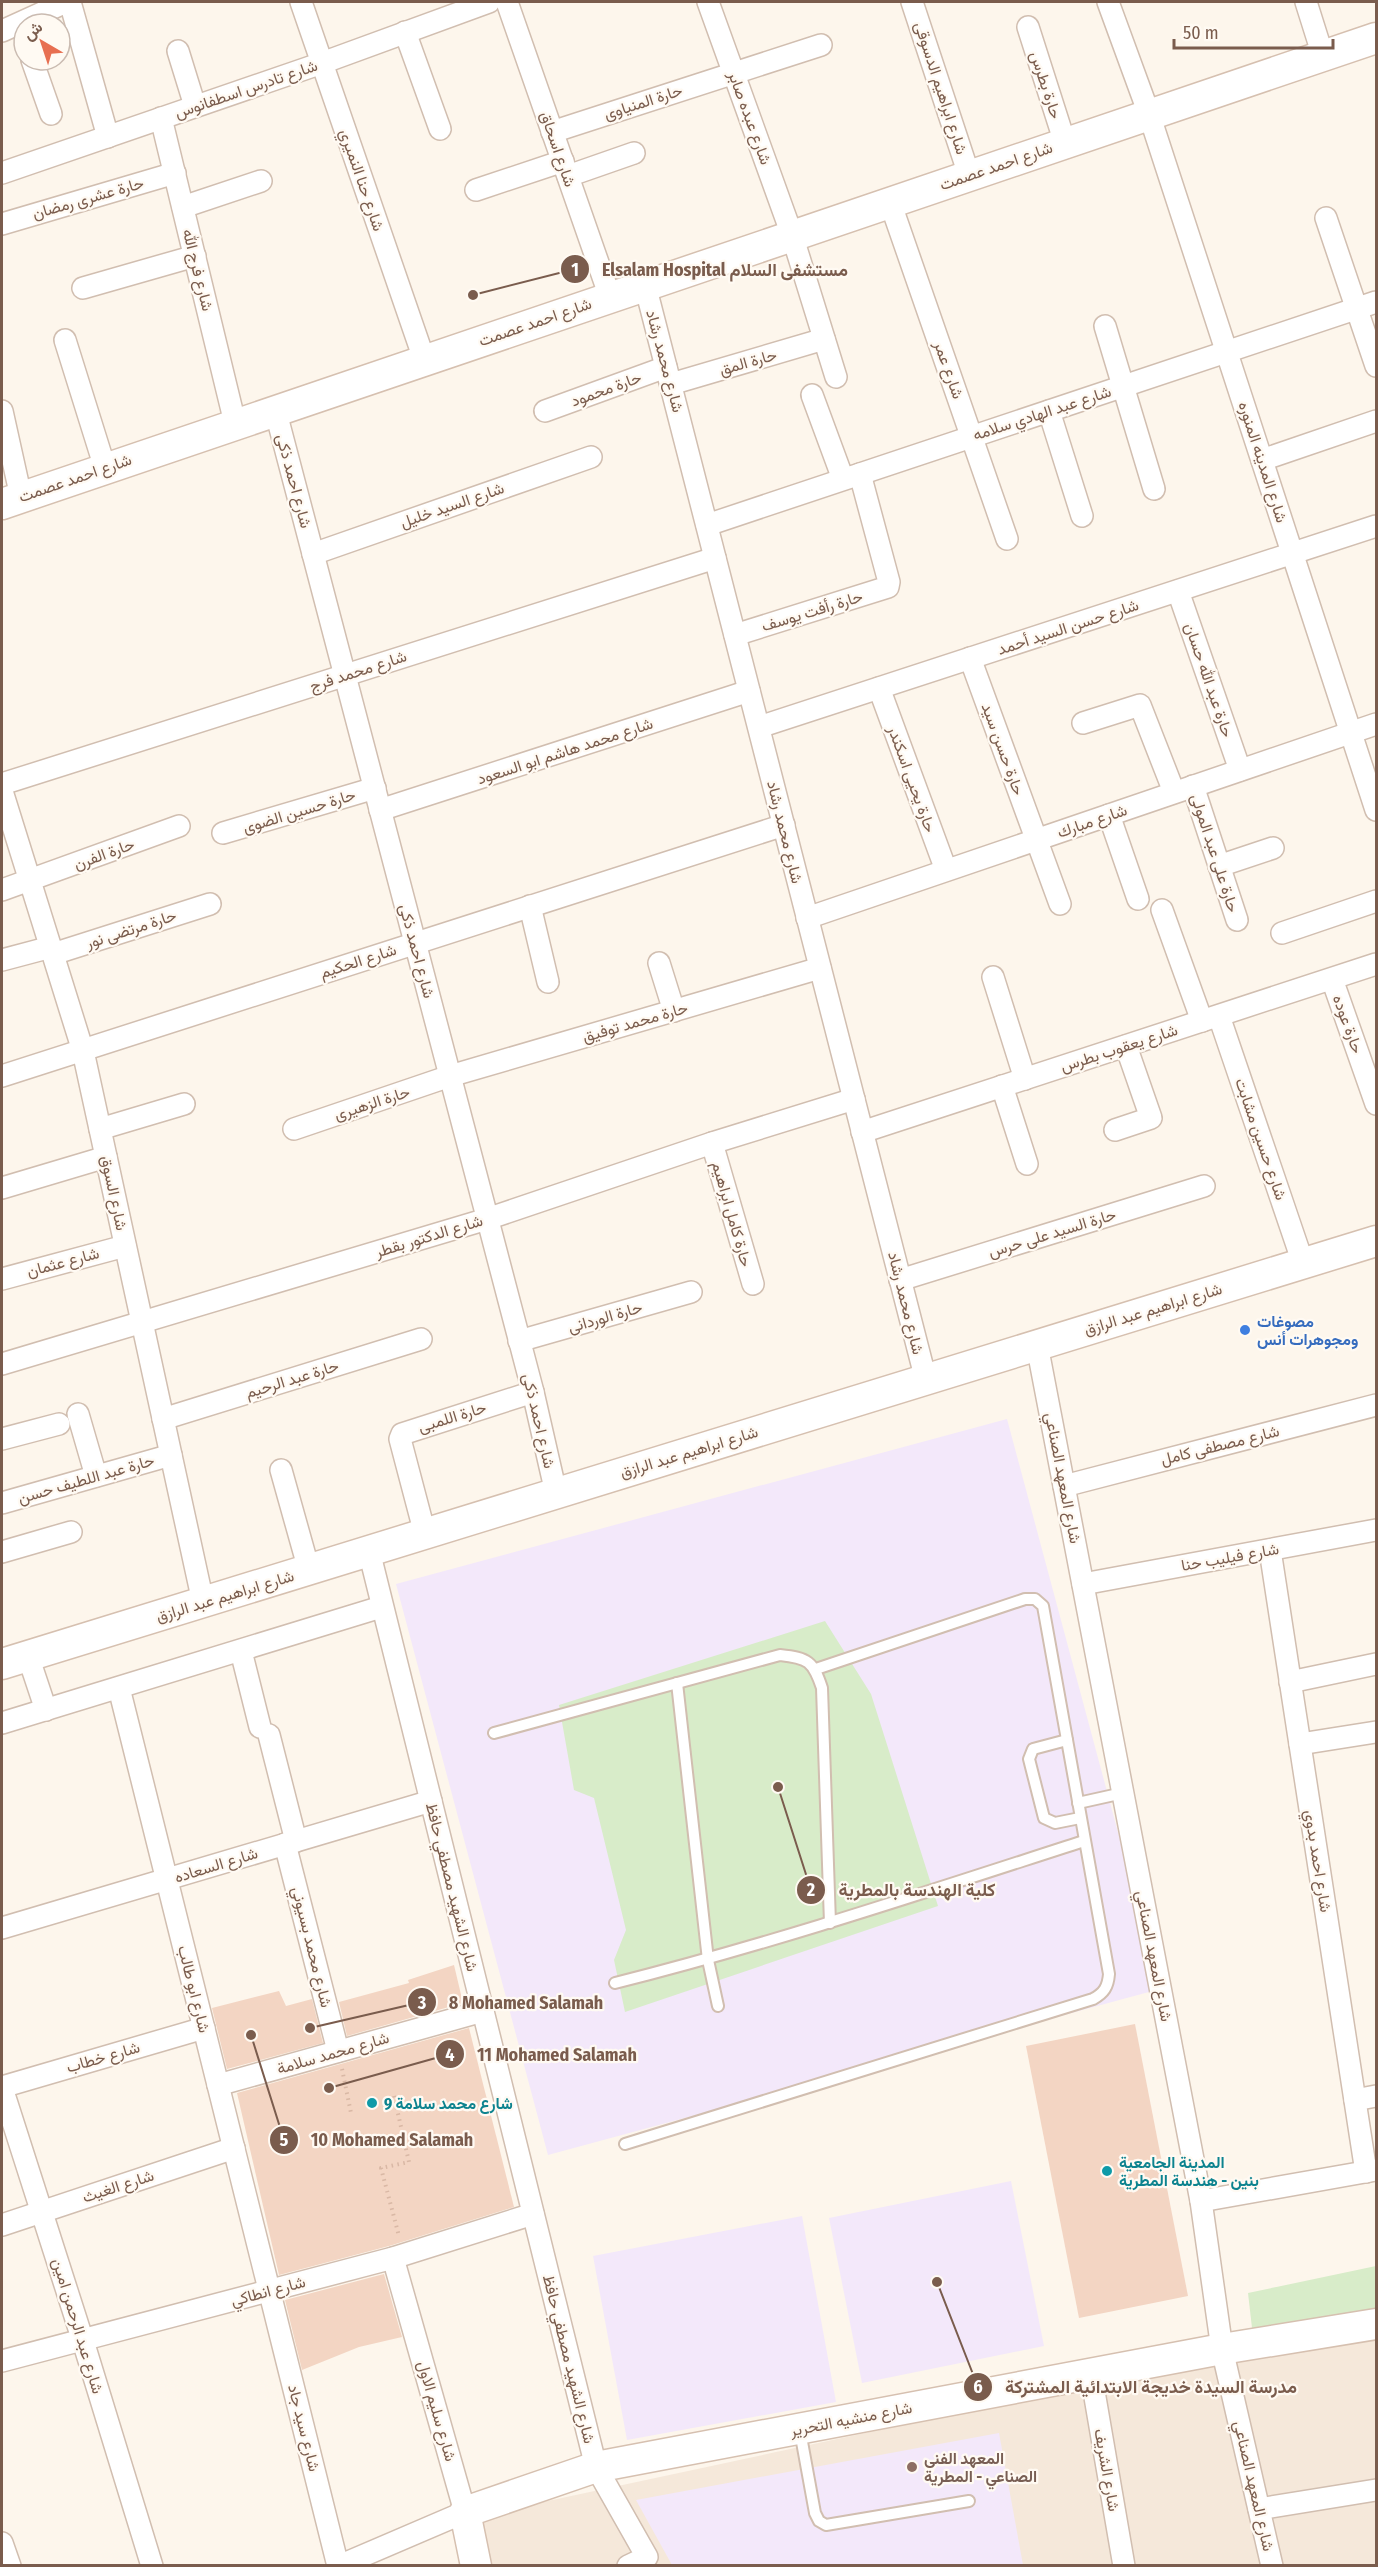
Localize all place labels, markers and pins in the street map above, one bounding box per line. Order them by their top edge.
callout: Elsalam Hospital مستشفى السلام [560,251,860,287]
place label: مصوغات ومجوهرات أنس [1257,1312,1358,1350]
marker: مصوغات ومجوهرات أنس [1238,1323,1252,1337]
callout: كلية الهندسة بالمطرية [796,1872,1007,1908]
callout: 8 Mohamed Salamah [407,1984,616,2020]
callout: 11 Mohamed Salamah [435,2036,649,2072]
place label: 9 شارع محمد سلامة [384,2094,513,2114]
marker: 9 شارع محمد سلامة [365,2096,379,2110]
callout: 10 Mohamed Salamah [269,2122,486,2158]
place label: المدينة الجامعية بنين - هندسة المطرية [1119,2153,1259,2191]
marker: المدينة الجامعية بنين - هندسة المطرية [1100,2164,1114,2178]
callout: مدرسة السيدة خديجة الابتدائية المشتركة [963,2369,1309,2405]
place label: المعهد الفني الصناعي - المطرية [924,2449,1037,2490]
marker: المعهد الفني الصناعي - المطرية [905,2460,919,2474]

